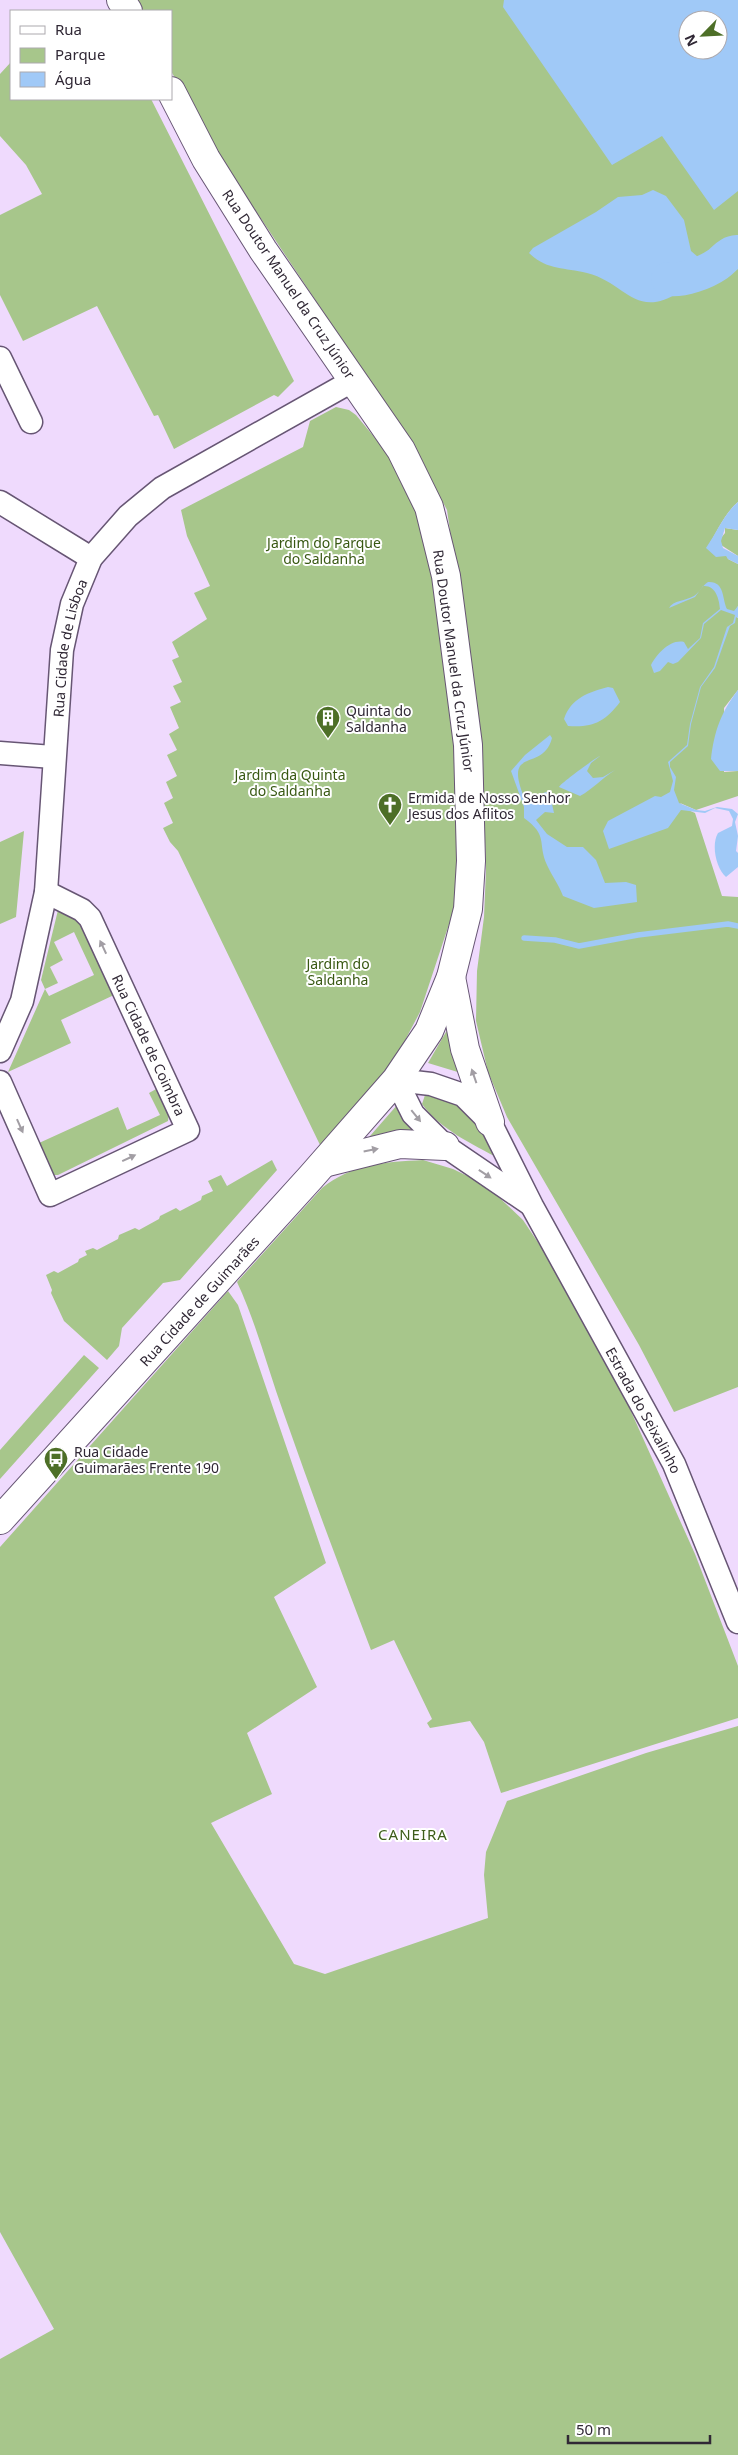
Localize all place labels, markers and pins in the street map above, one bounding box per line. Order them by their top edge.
place label: Quinta do Saldanha [346,701,411,736]
building icon: Quinta do Saldanha [315,705,341,739]
place label: Ermida de Nosso Senhor Jesus dos Aflitos [406,788,571,823]
church icon: Ermida de Nosso Senhor Jesus dos Aflitos [377,792,403,826]
place label: Rua Cidade Guimarães Frente 190 [74,1442,219,1477]
bus stop icon: Rua Cidade Guimarães Frente 190 [43,1446,69,1480]

